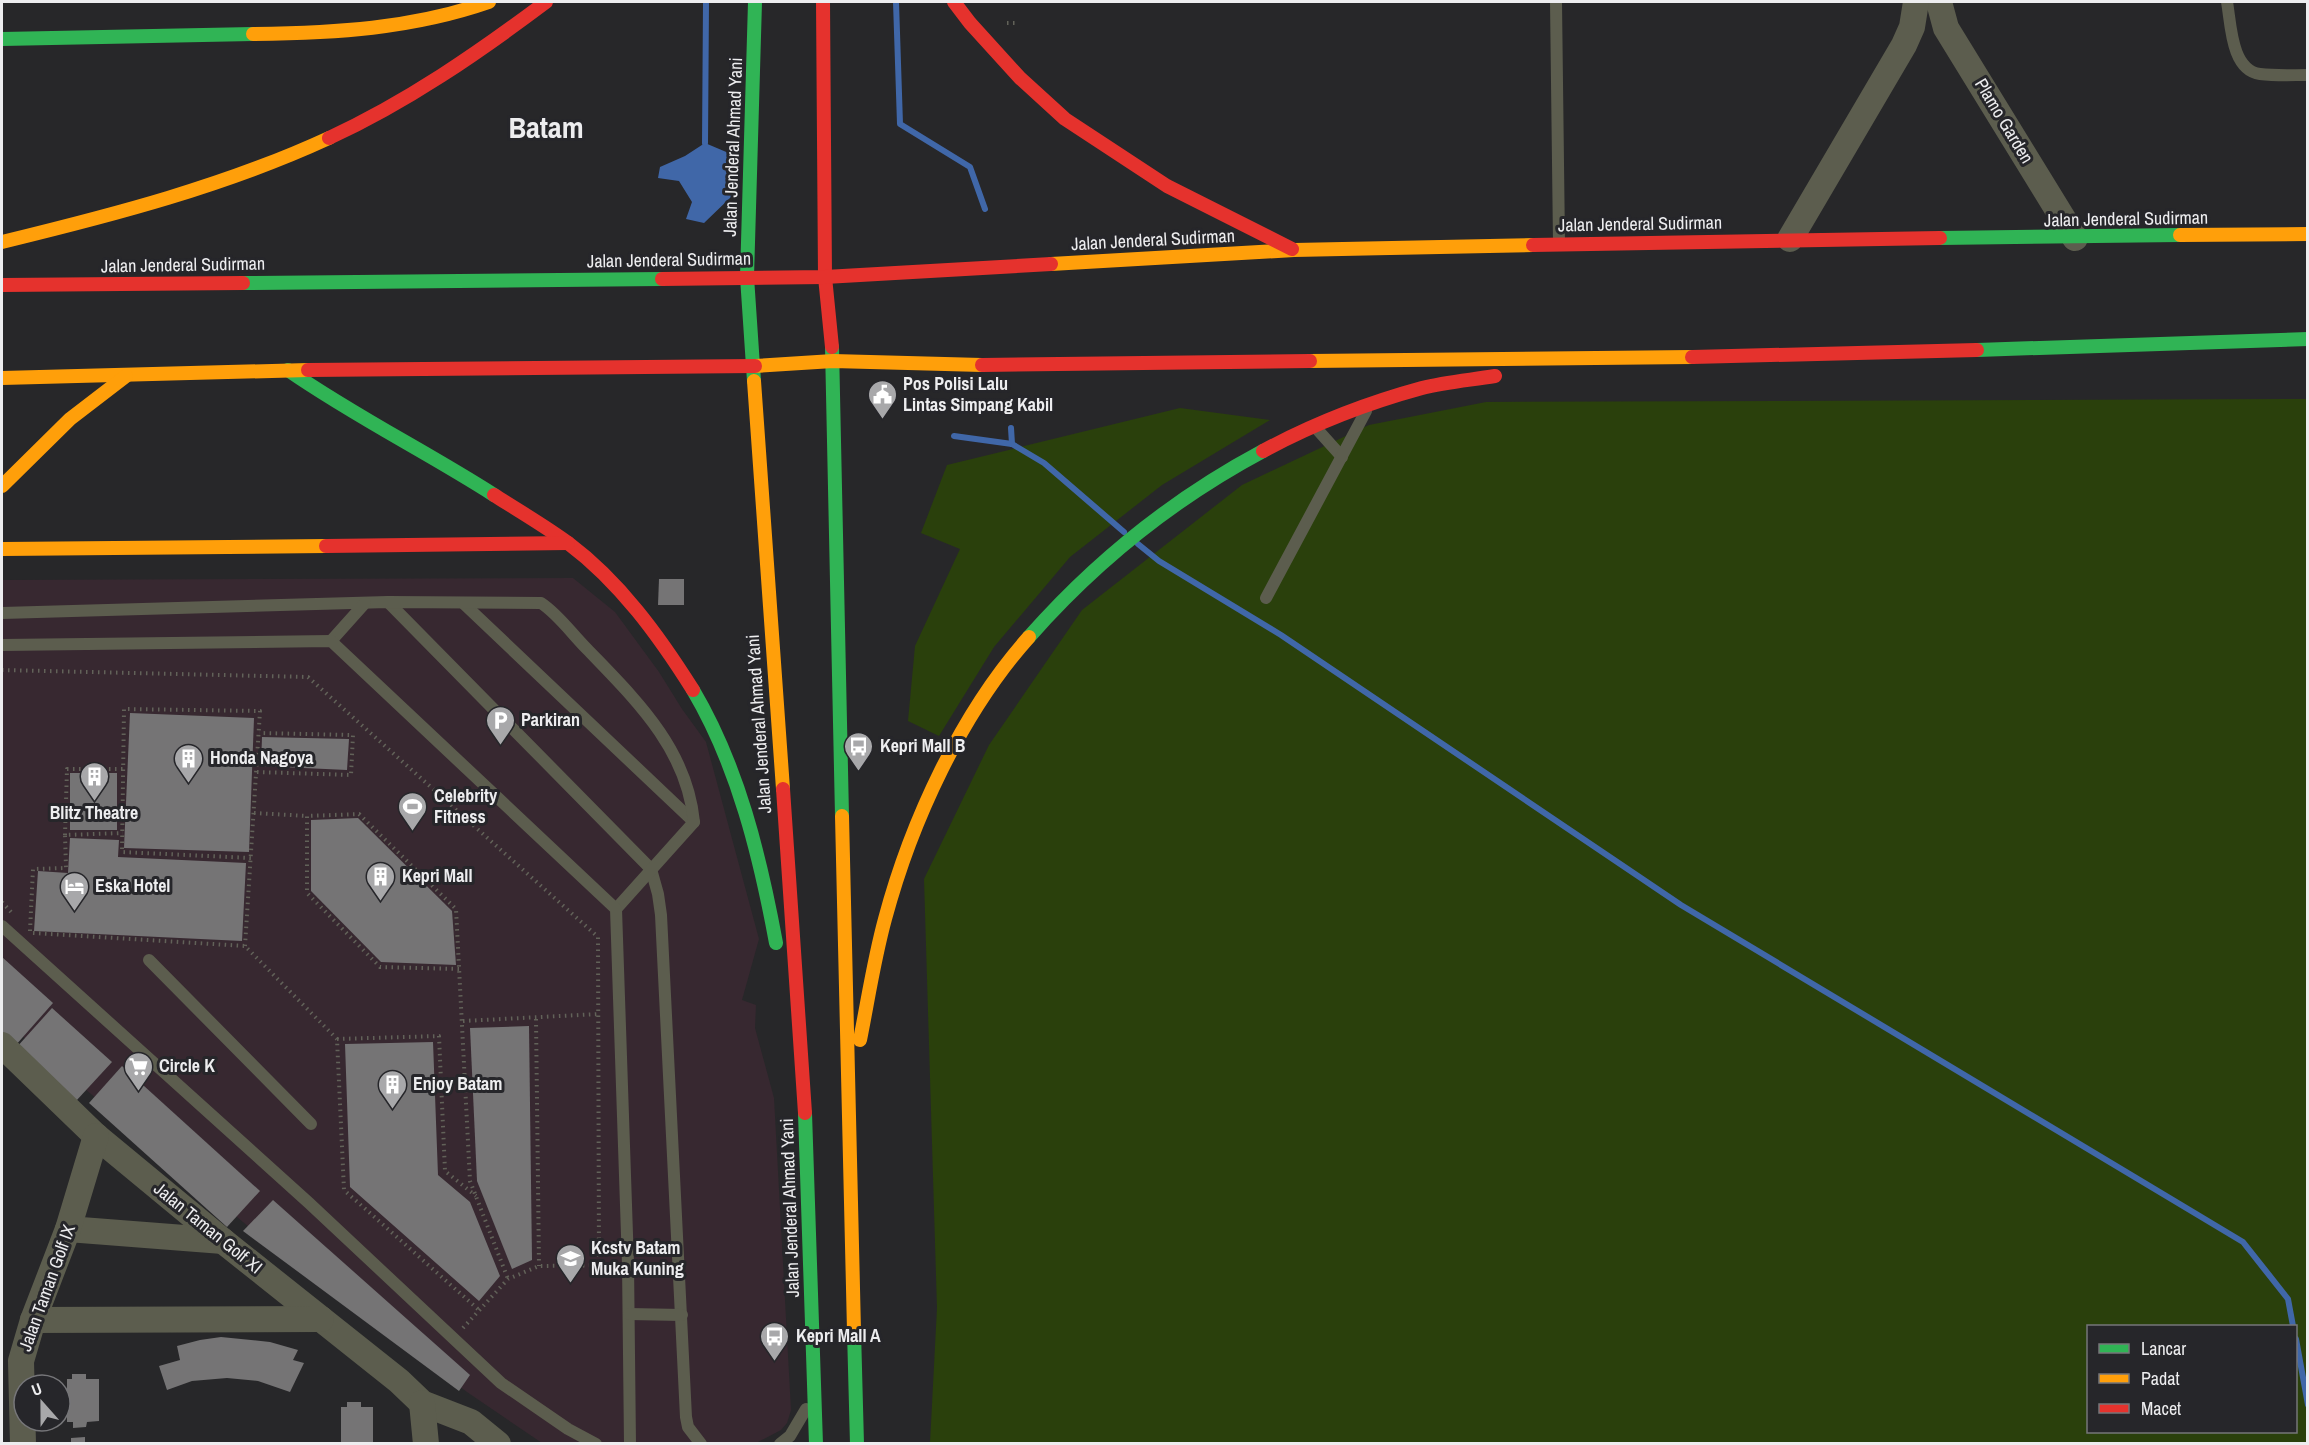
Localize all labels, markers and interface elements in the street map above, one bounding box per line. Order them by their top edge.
street label: Jalan Jenderal Ahmad Yani [717,57,748,237]
street label: Plamo Garden [1969,74,2040,168]
district label: Batam [508,107,584,147]
street label: Jalan Jenderal Sudirman [2044,205,2208,232]
street label: Jalan Jenderal Sudirman [1558,210,1722,237]
street label: Jalan Jenderal Sudirman [1070,223,1236,256]
street label: Jalan Jenderal Sudirman [587,246,751,273]
street label: Jalan Jenderal Sudirman [101,251,265,278]
place label: Pos Polisi Lalu Lintas Simpang Kabil [903,371,1053,417]
public building icon: Pos Polisi Lalu Lintas Simpang Kabil [866,378,898,420]
street label: Jalan Jenderal Ahmad Yani [740,634,777,814]
parking icon: Parkiran [484,704,516,746]
place label: Parkiran [521,707,580,732]
bus stop icon: Kepri Mall B [843,730,875,772]
place label: Kepri Mall B [880,733,966,758]
building icon: Honda Nagoya [173,742,205,784]
place label: Honda Nagoya [210,745,314,770]
building icon: Blitz Theatre [78,760,110,802]
place label: Celebrity Fitness [434,783,498,829]
sports icon: Celebrity Fitness [397,790,429,832]
place label: Blitz Theatre [50,800,138,825]
building icon: Kepri Mall [365,860,397,902]
place label: Kepri Mall [402,863,473,888]
hotel icon: Eska Hotel [58,870,90,912]
place label: Eska Hotel [95,873,170,898]
supermarket icon: Circle K [122,1050,154,1092]
place label: Circle K [159,1053,215,1078]
building icon: Enjoy Batam [376,1068,408,1110]
place label: Enjoy Batam [413,1071,502,1096]
street label: Jalan Jenderal Ahmad Yani [774,1118,805,1298]
street label: Jalan Taman Golf XI [149,1176,268,1279]
street label: Jalan Taman Golf IX [12,1221,81,1355]
place label: Kcstv Batam Muka Kuning [591,1235,684,1281]
school or university icon: Kcstv Batam Muka Kuning [554,1242,586,1284]
bus stop icon: Kepri Mall A [759,1320,791,1362]
place label: Kepri Mall A [796,1323,881,1348]
legend [2087,1325,2297,1433]
text: Lancar [2141,1336,2186,1361]
text: Padat [2141,1366,2180,1391]
north arrow [12,1373,72,1433]
text: U [28,1377,45,1401]
text: Macet [2141,1396,2181,1421]

